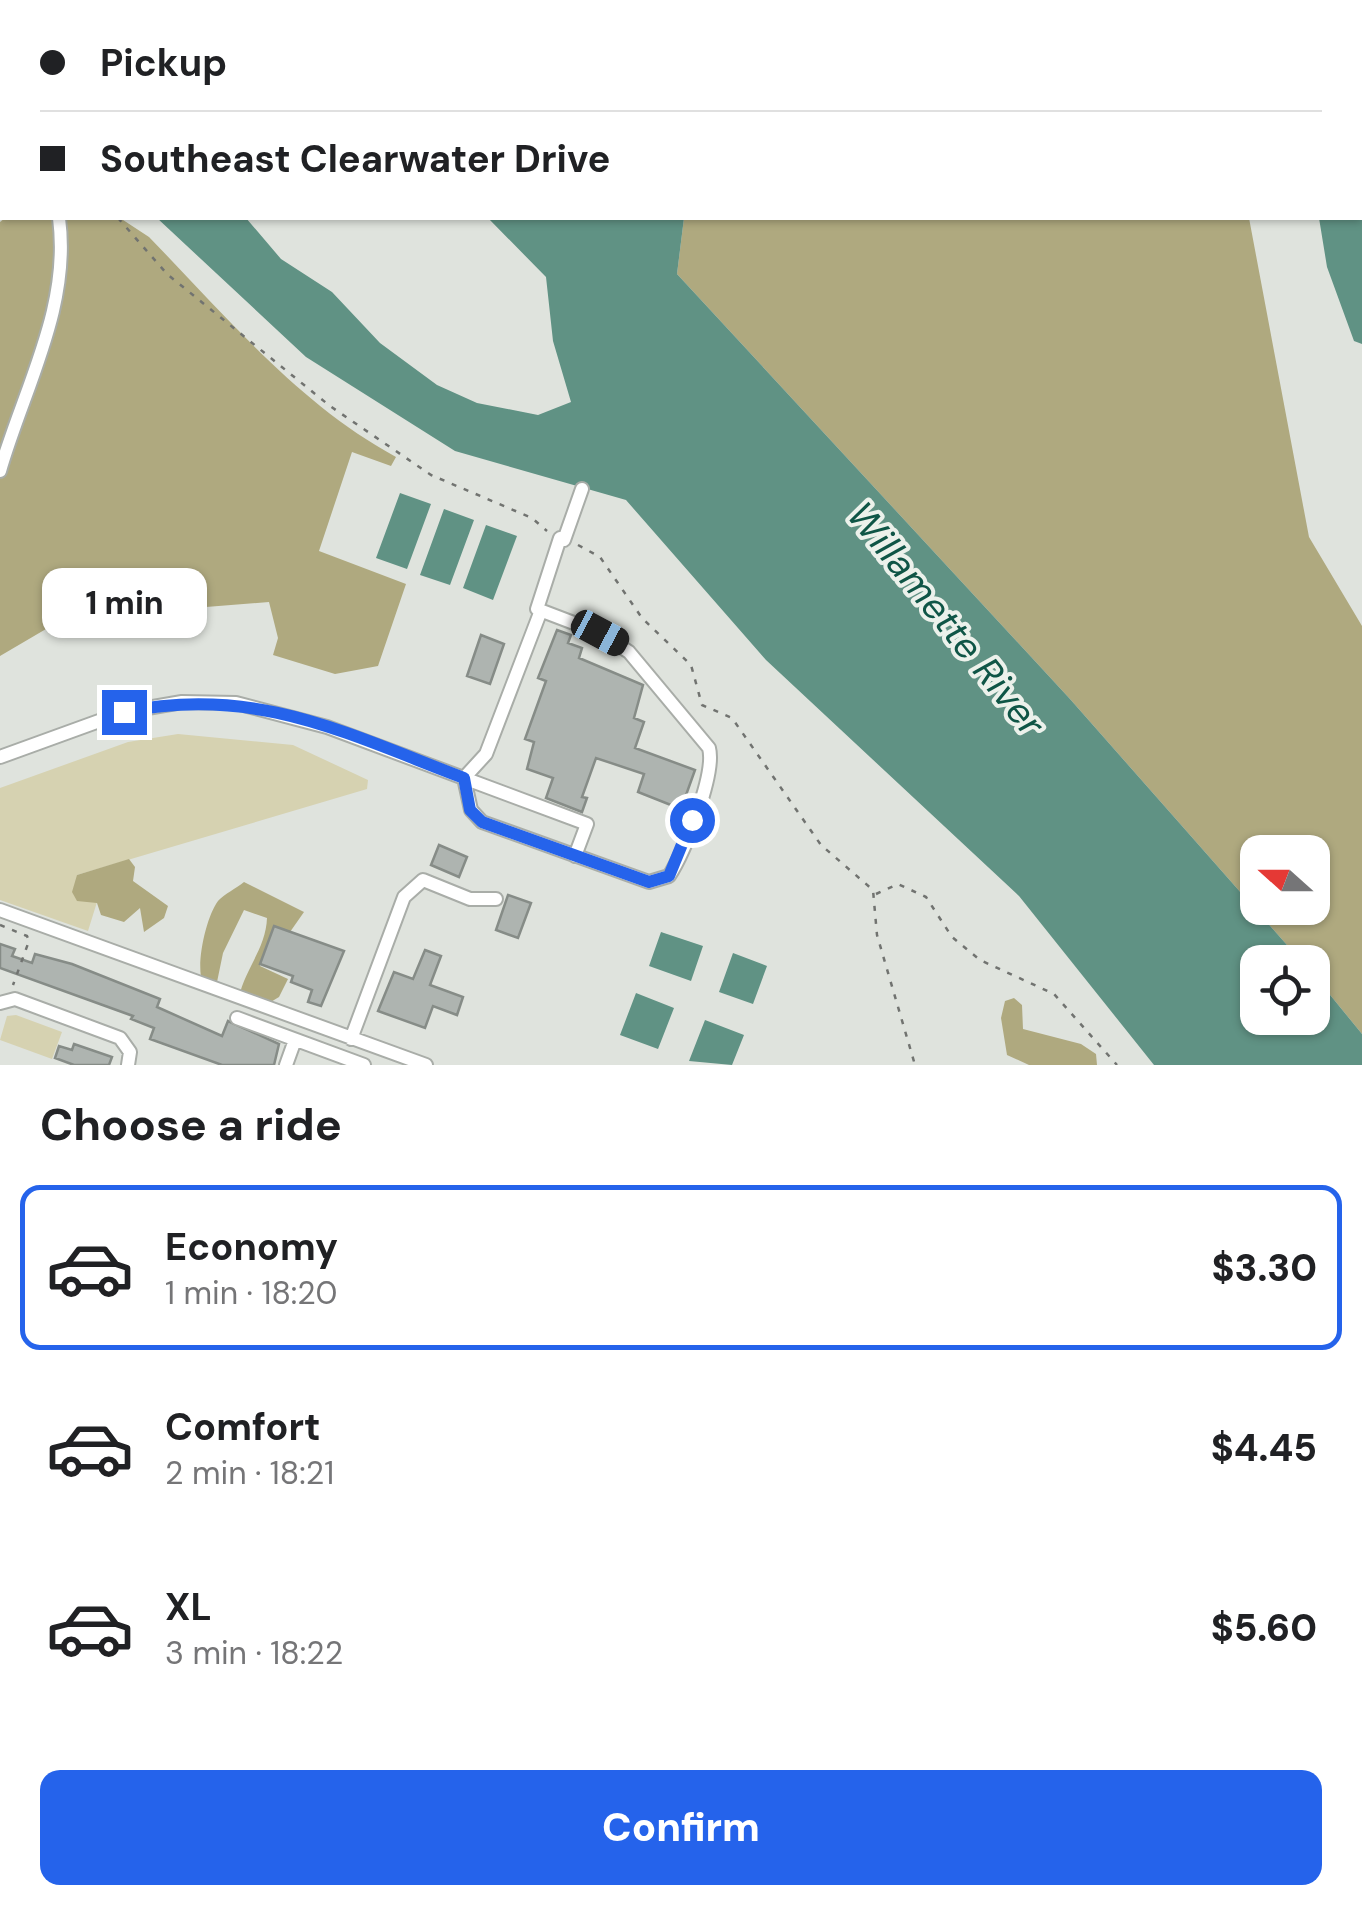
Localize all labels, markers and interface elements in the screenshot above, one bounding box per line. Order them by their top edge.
text: Pickup [100,38,227,88]
text: Southeast Clearwater Drive [100,134,610,184]
water label: Willamette River [836,491,1057,747]
callout: 1 min [42,567,206,637]
text: 1 min [85,582,164,624]
car [566,606,634,660]
route end [102,690,147,735]
route start [670,798,715,843]
north arrow [1240,835,1330,925]
map controls [1240,835,1330,1035]
button: locate [1240,945,1330,1035]
text: Choose a ride [40,1095,342,1154]
text: Economy [165,1222,338,1272]
icon: car [45,1223,135,1313]
text: $3.30 [1211,1243,1317,1293]
text: 1 min · 18:20 [165,1272,337,1314]
text: Comfort [165,1402,321,1452]
icon: car [45,1403,135,1493]
text: $4.45 [1211,1423,1317,1473]
text: 2 min · 18:21 [165,1452,334,1494]
text: XL [165,1582,212,1632]
icon: car [45,1583,135,1673]
text: $5.60 [1211,1603,1317,1653]
text: 3 min · 18:22 [165,1632,343,1674]
button: Confirm [40,1770,1322,1885]

